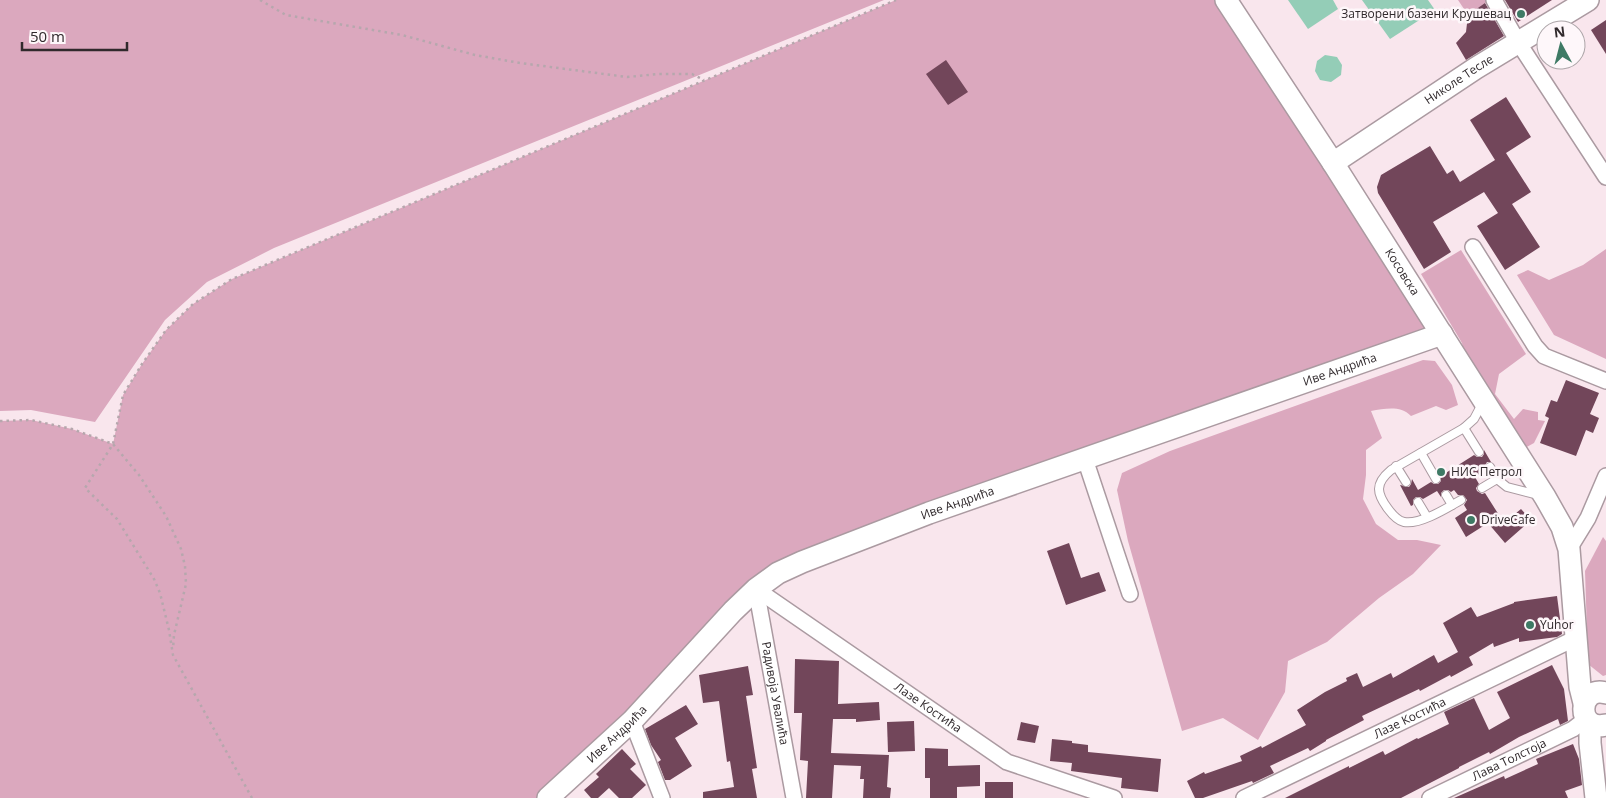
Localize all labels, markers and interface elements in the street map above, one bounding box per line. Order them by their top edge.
place label: Затворени базени Крушевац [1341,5,1511,22]
marker: Затворени базени Крушевац [1515,8,1527,20]
scale bar [22,20,128,52]
north arrow [1536,20,1586,70]
text: N [1553,21,1566,42]
text: 50 m [30,26,65,46]
street label: Николе Тесле [1421,50,1497,108]
street label: Косовска [1381,245,1424,299]
street label: Иве Андрића [1301,348,1379,390]
place label: НИС Петрол [1451,463,1522,480]
marker: НИС Петрол [1435,466,1447,478]
street label: Иве Андрића [918,482,996,523]
place label: DriveCafe [1481,511,1536,528]
marker: DriveCafe [1465,514,1477,526]
place label: Yuhor [1540,616,1574,633]
marker: Yuhor [1524,619,1536,631]
street label: Радивоја Увалића [758,640,793,746]
street label: Лазе Костића [891,678,965,736]
street label: Лазе Костића [1371,693,1449,742]
street label: Иве Андрића [583,701,650,766]
street label: Лава Толстоја [1469,734,1549,785]

